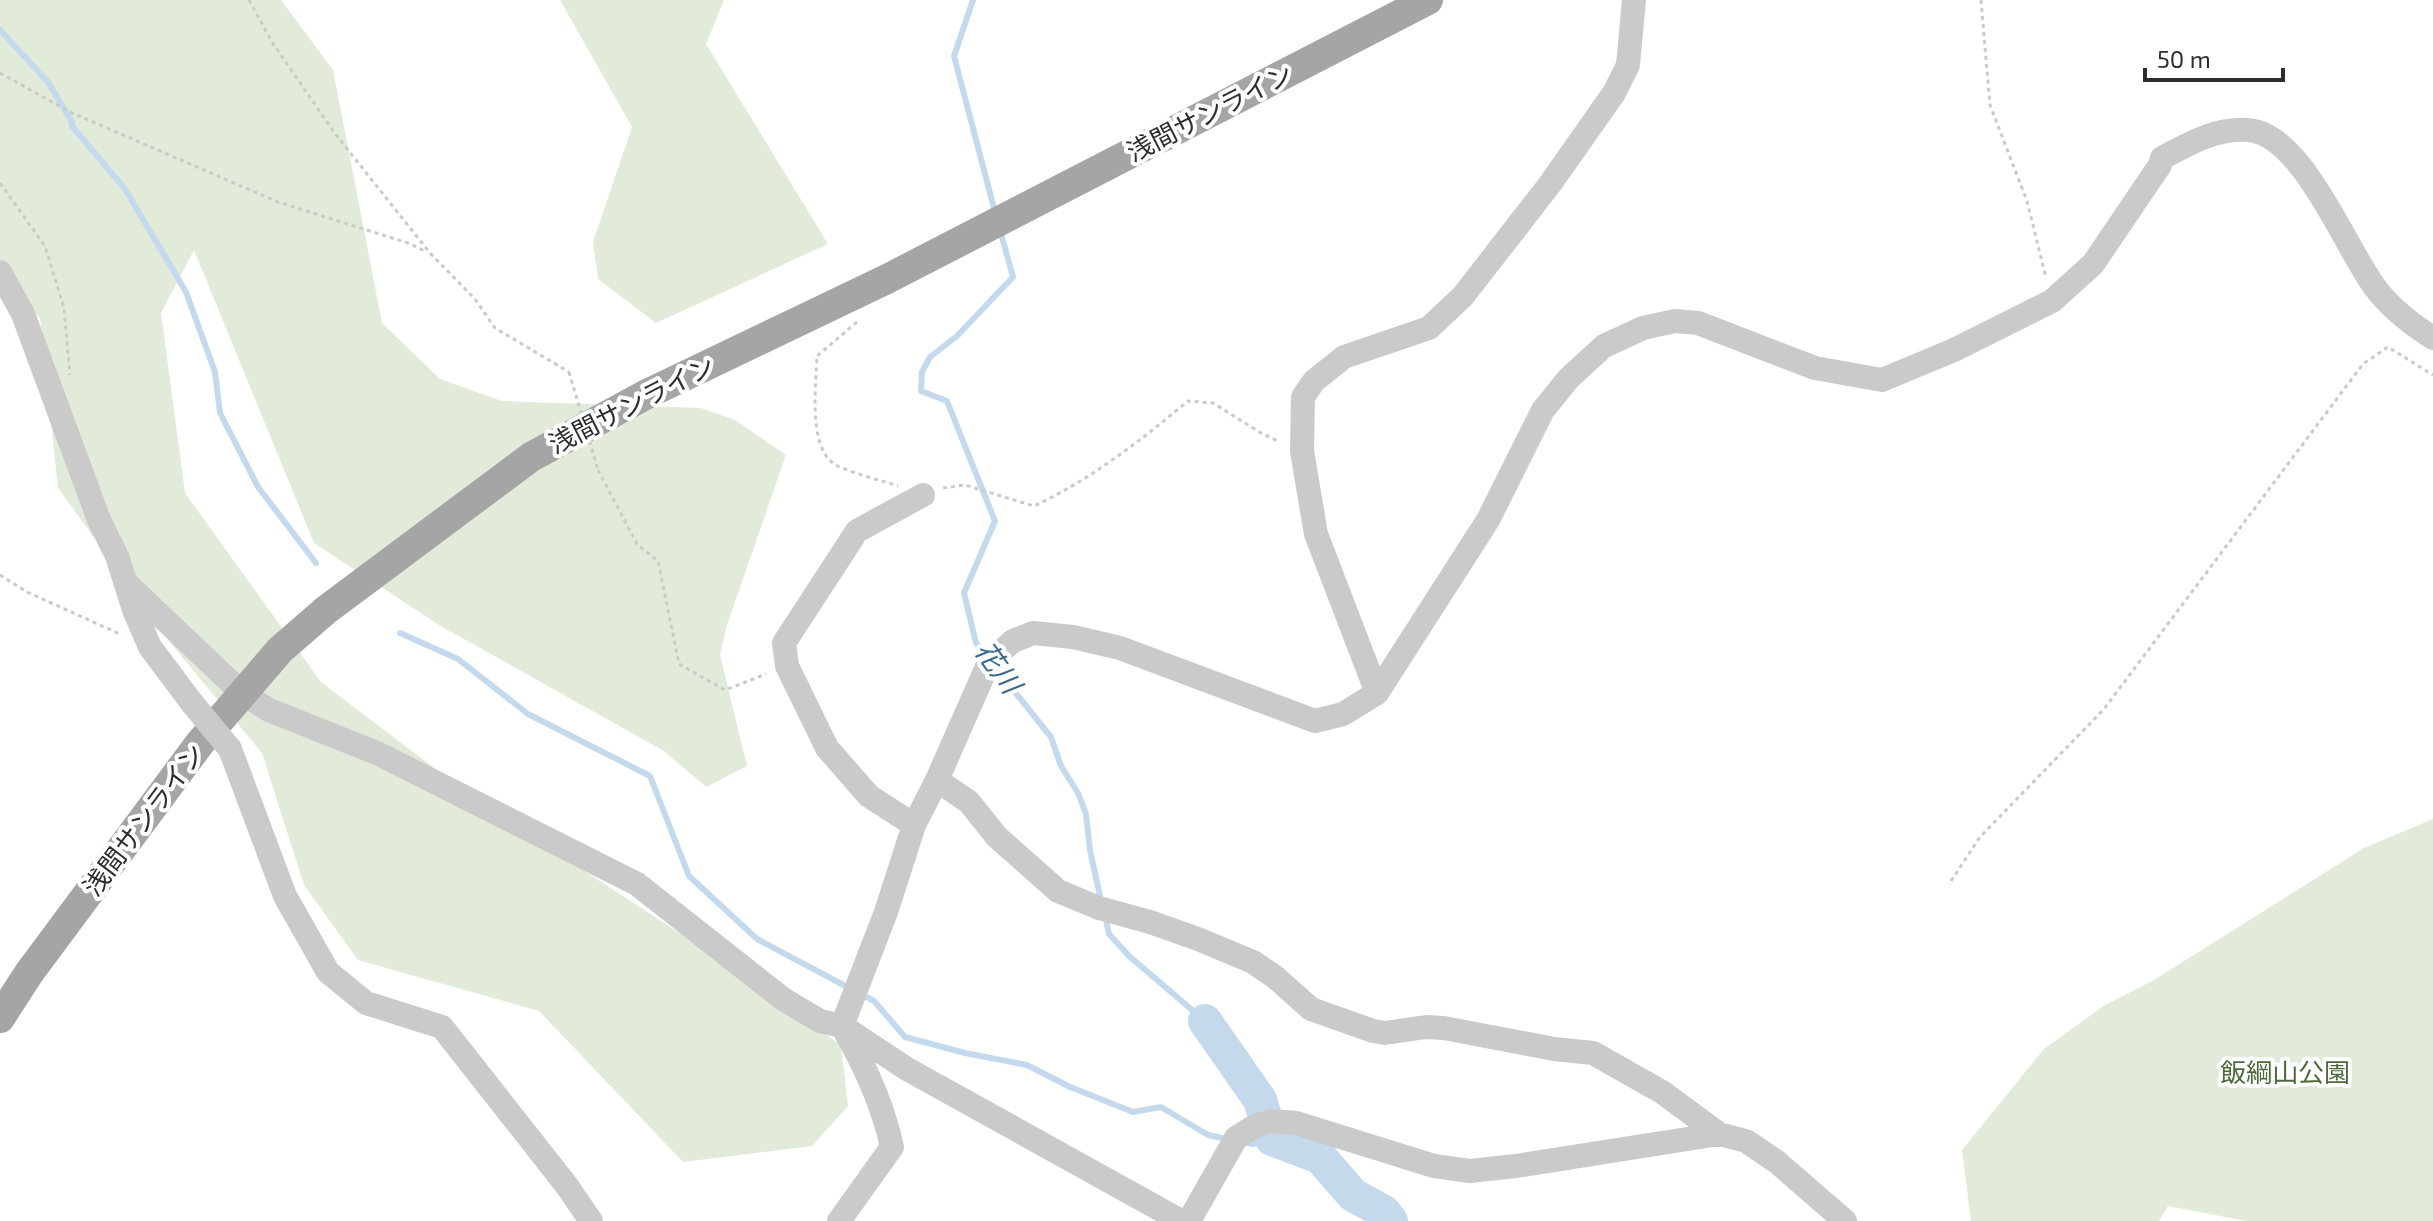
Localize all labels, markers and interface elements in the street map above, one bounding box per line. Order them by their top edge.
scale bar [2145,32,2283,82]
text: 50 m [2157,44,2211,73]
street label: 浅間サンライン [1121,57,1297,167]
street label: 浅間サンライン [543,349,719,459]
water label: 花川 [969,634,1031,701]
street label: 浅間サンライン [76,737,210,901]
park label: 飯綱山公園 [2220,1056,2350,1087]

